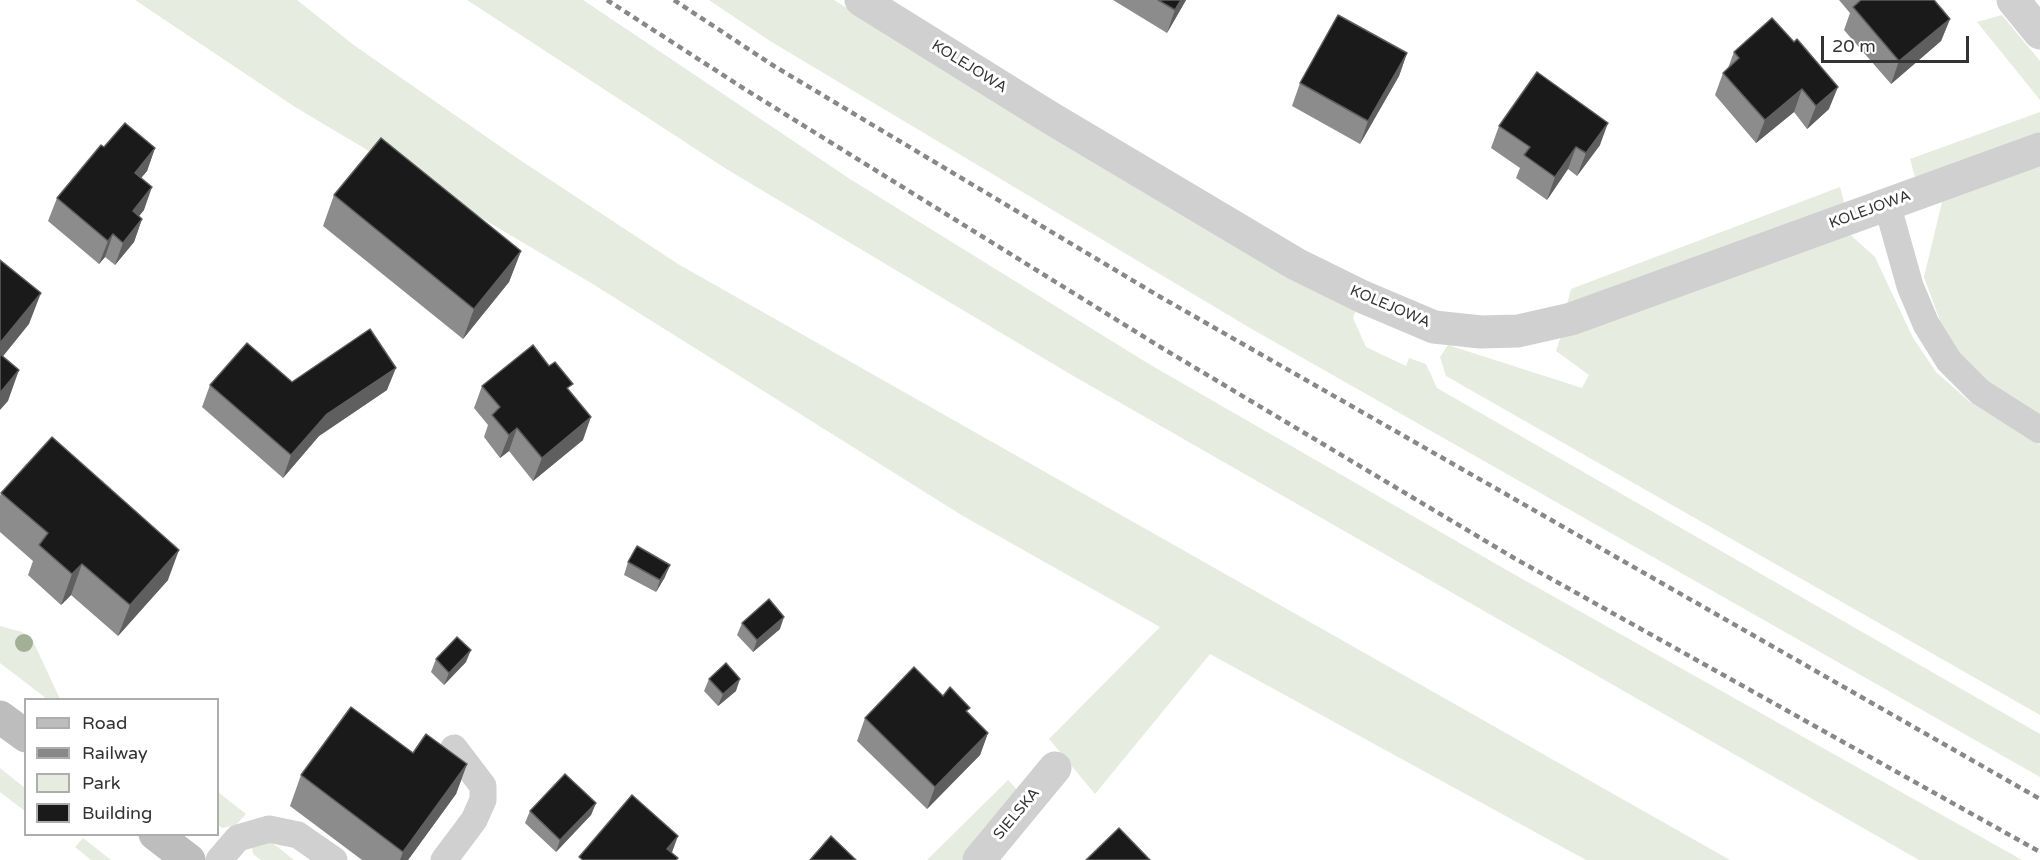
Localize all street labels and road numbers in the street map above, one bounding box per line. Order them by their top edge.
street label: KOLEJOWA [928,37,1010,97]
street label: KOLEJOWA [1827,187,1913,233]
street label: KOLEJOWA [1347,282,1433,332]
street label: SIELSKA [990,785,1044,843]

